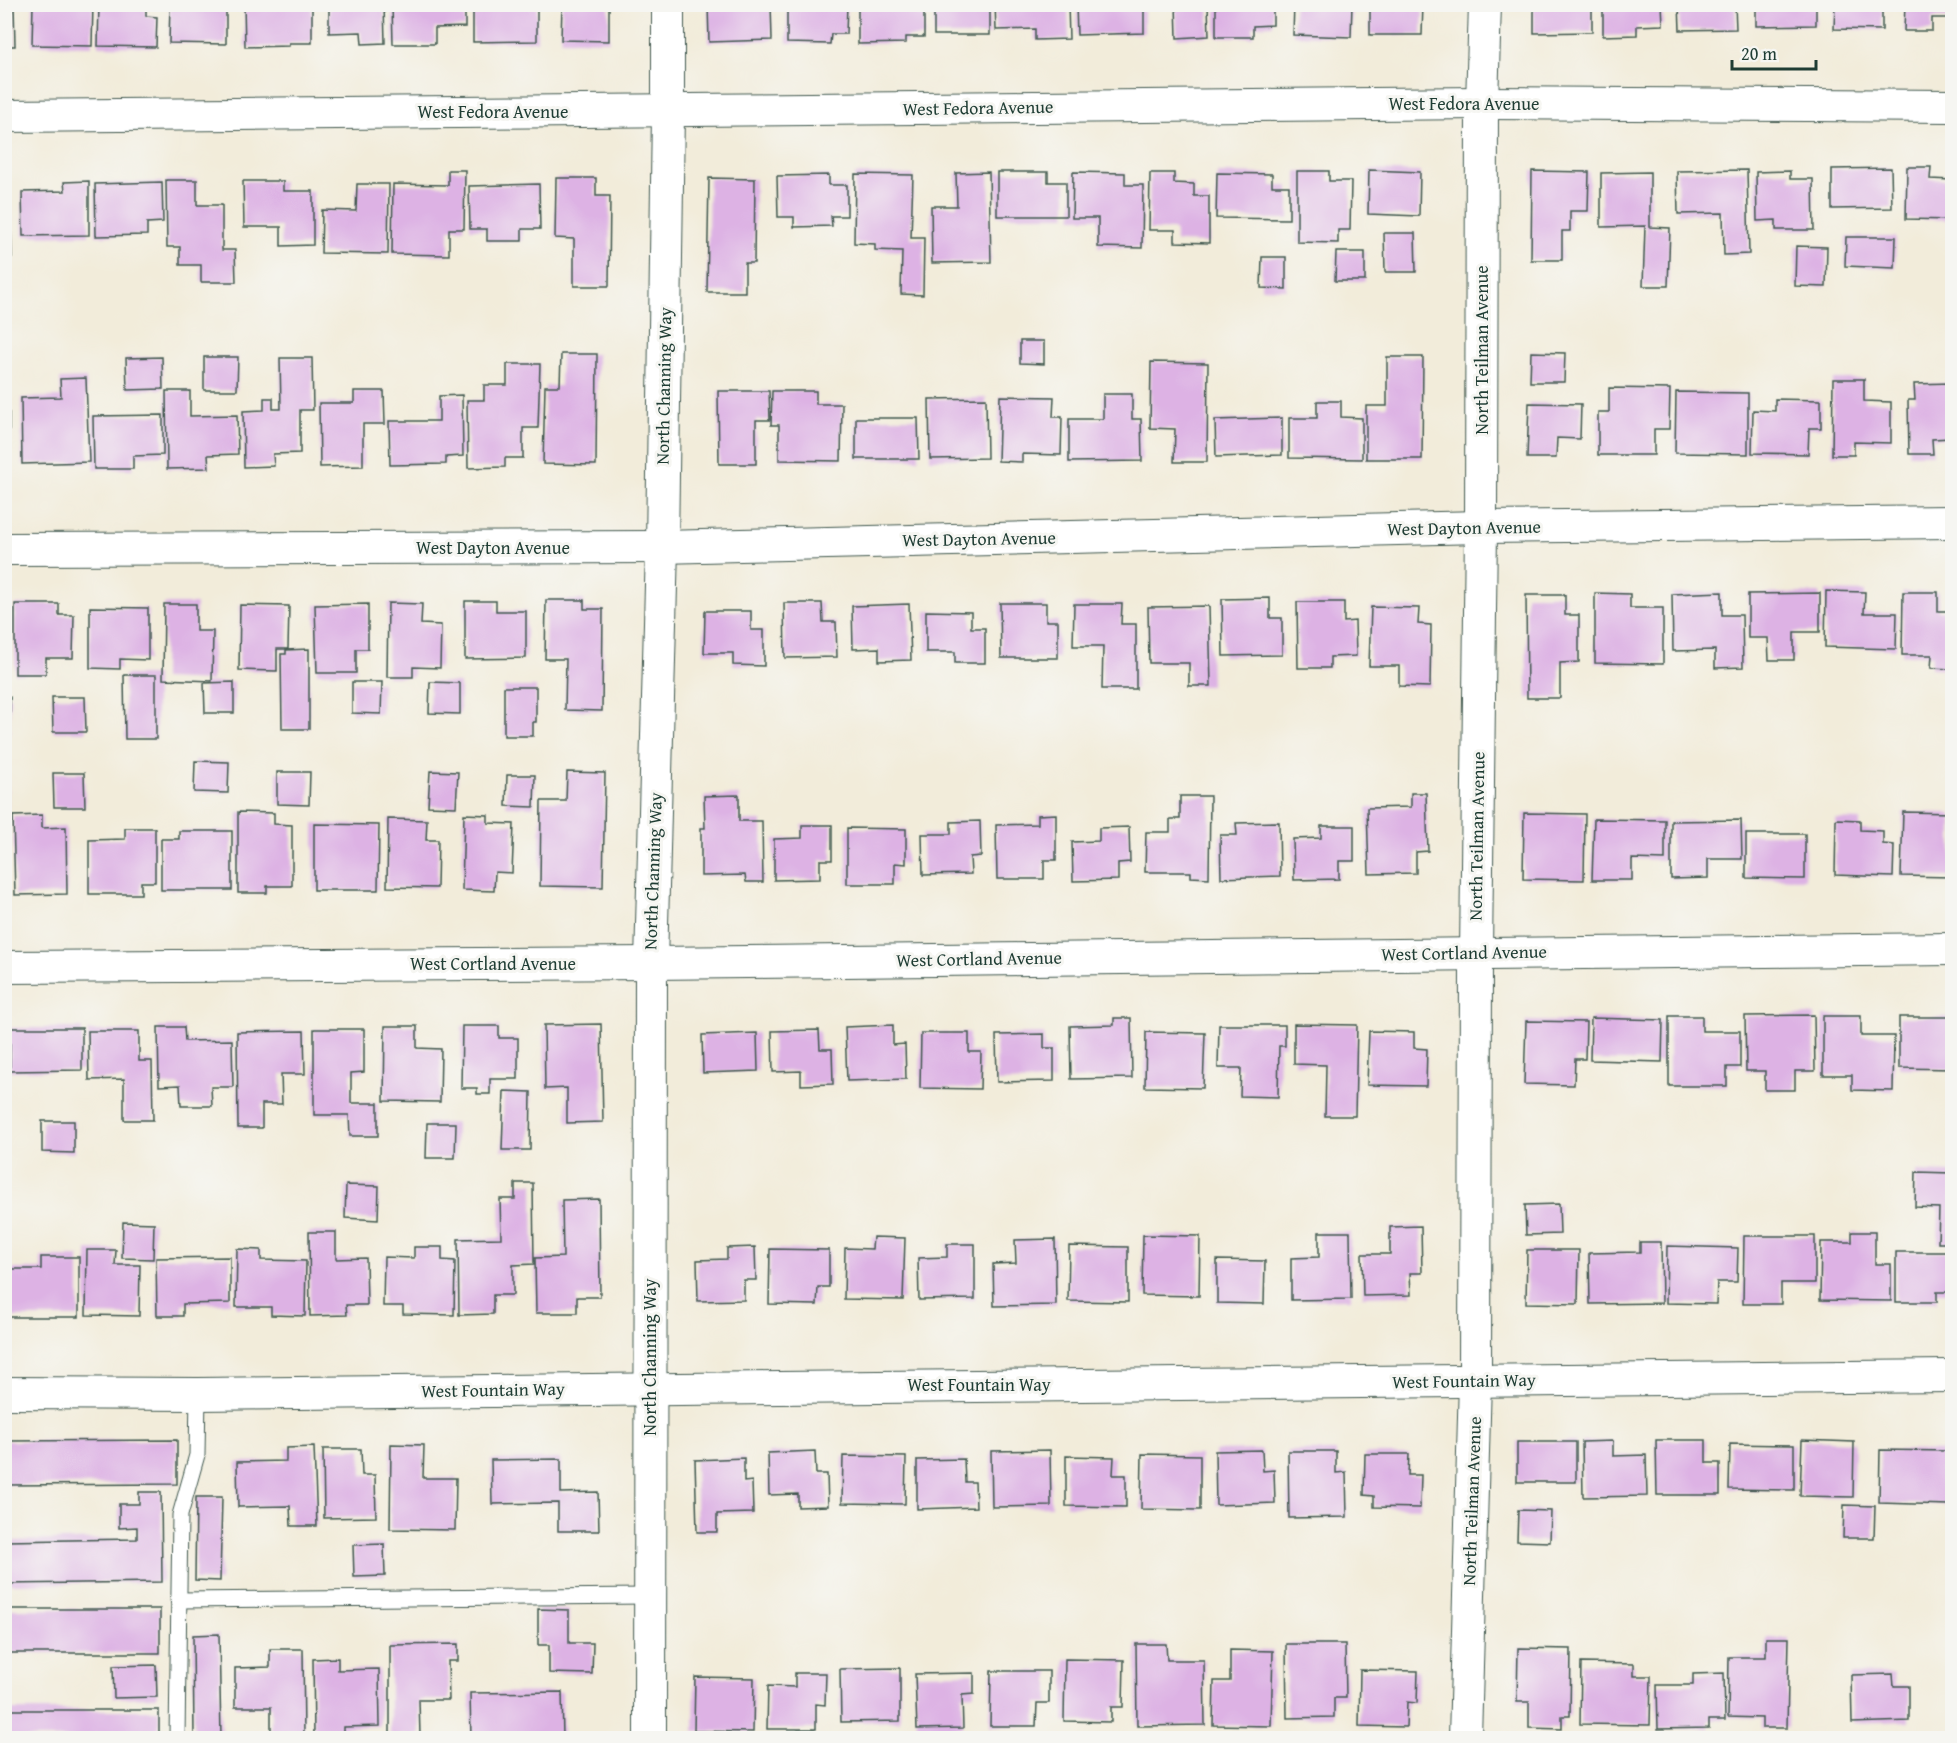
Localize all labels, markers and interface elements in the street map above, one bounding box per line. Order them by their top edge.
scale bar [1732,33,1816,71]
text: 20 m [1741,40,1777,67]
street label: West Fedora Avenue [1389,90,1539,117]
street label: West Fedora Avenue [902,93,1054,122]
street label: West Fedora Avenue [418,98,568,125]
street label: North Teilman Avenue [1468,265,1495,435]
street label: North Channing Way [649,307,678,465]
street label: West Dayton Avenue [1387,513,1541,542]
street label: West Dayton Avenue [902,524,1056,553]
street label: West Dayton Avenue [416,534,570,561]
street label: North Teilman Avenue [1462,751,1491,921]
street label: North Channing Way [636,792,669,950]
street label: West Cortland Avenue [1381,938,1547,967]
street label: West Cortland Avenue [896,944,1062,973]
street label: West Cortland Avenue [410,950,576,977]
street label: North Channing Way [636,1278,663,1436]
street label: West Fountain Way [1392,1366,1536,1395]
street label: West Fountain Way [907,1371,1051,1398]
street label: West Fountain Way [421,1375,565,1404]
street label: North Teilman Avenue [1455,1416,1488,1586]

